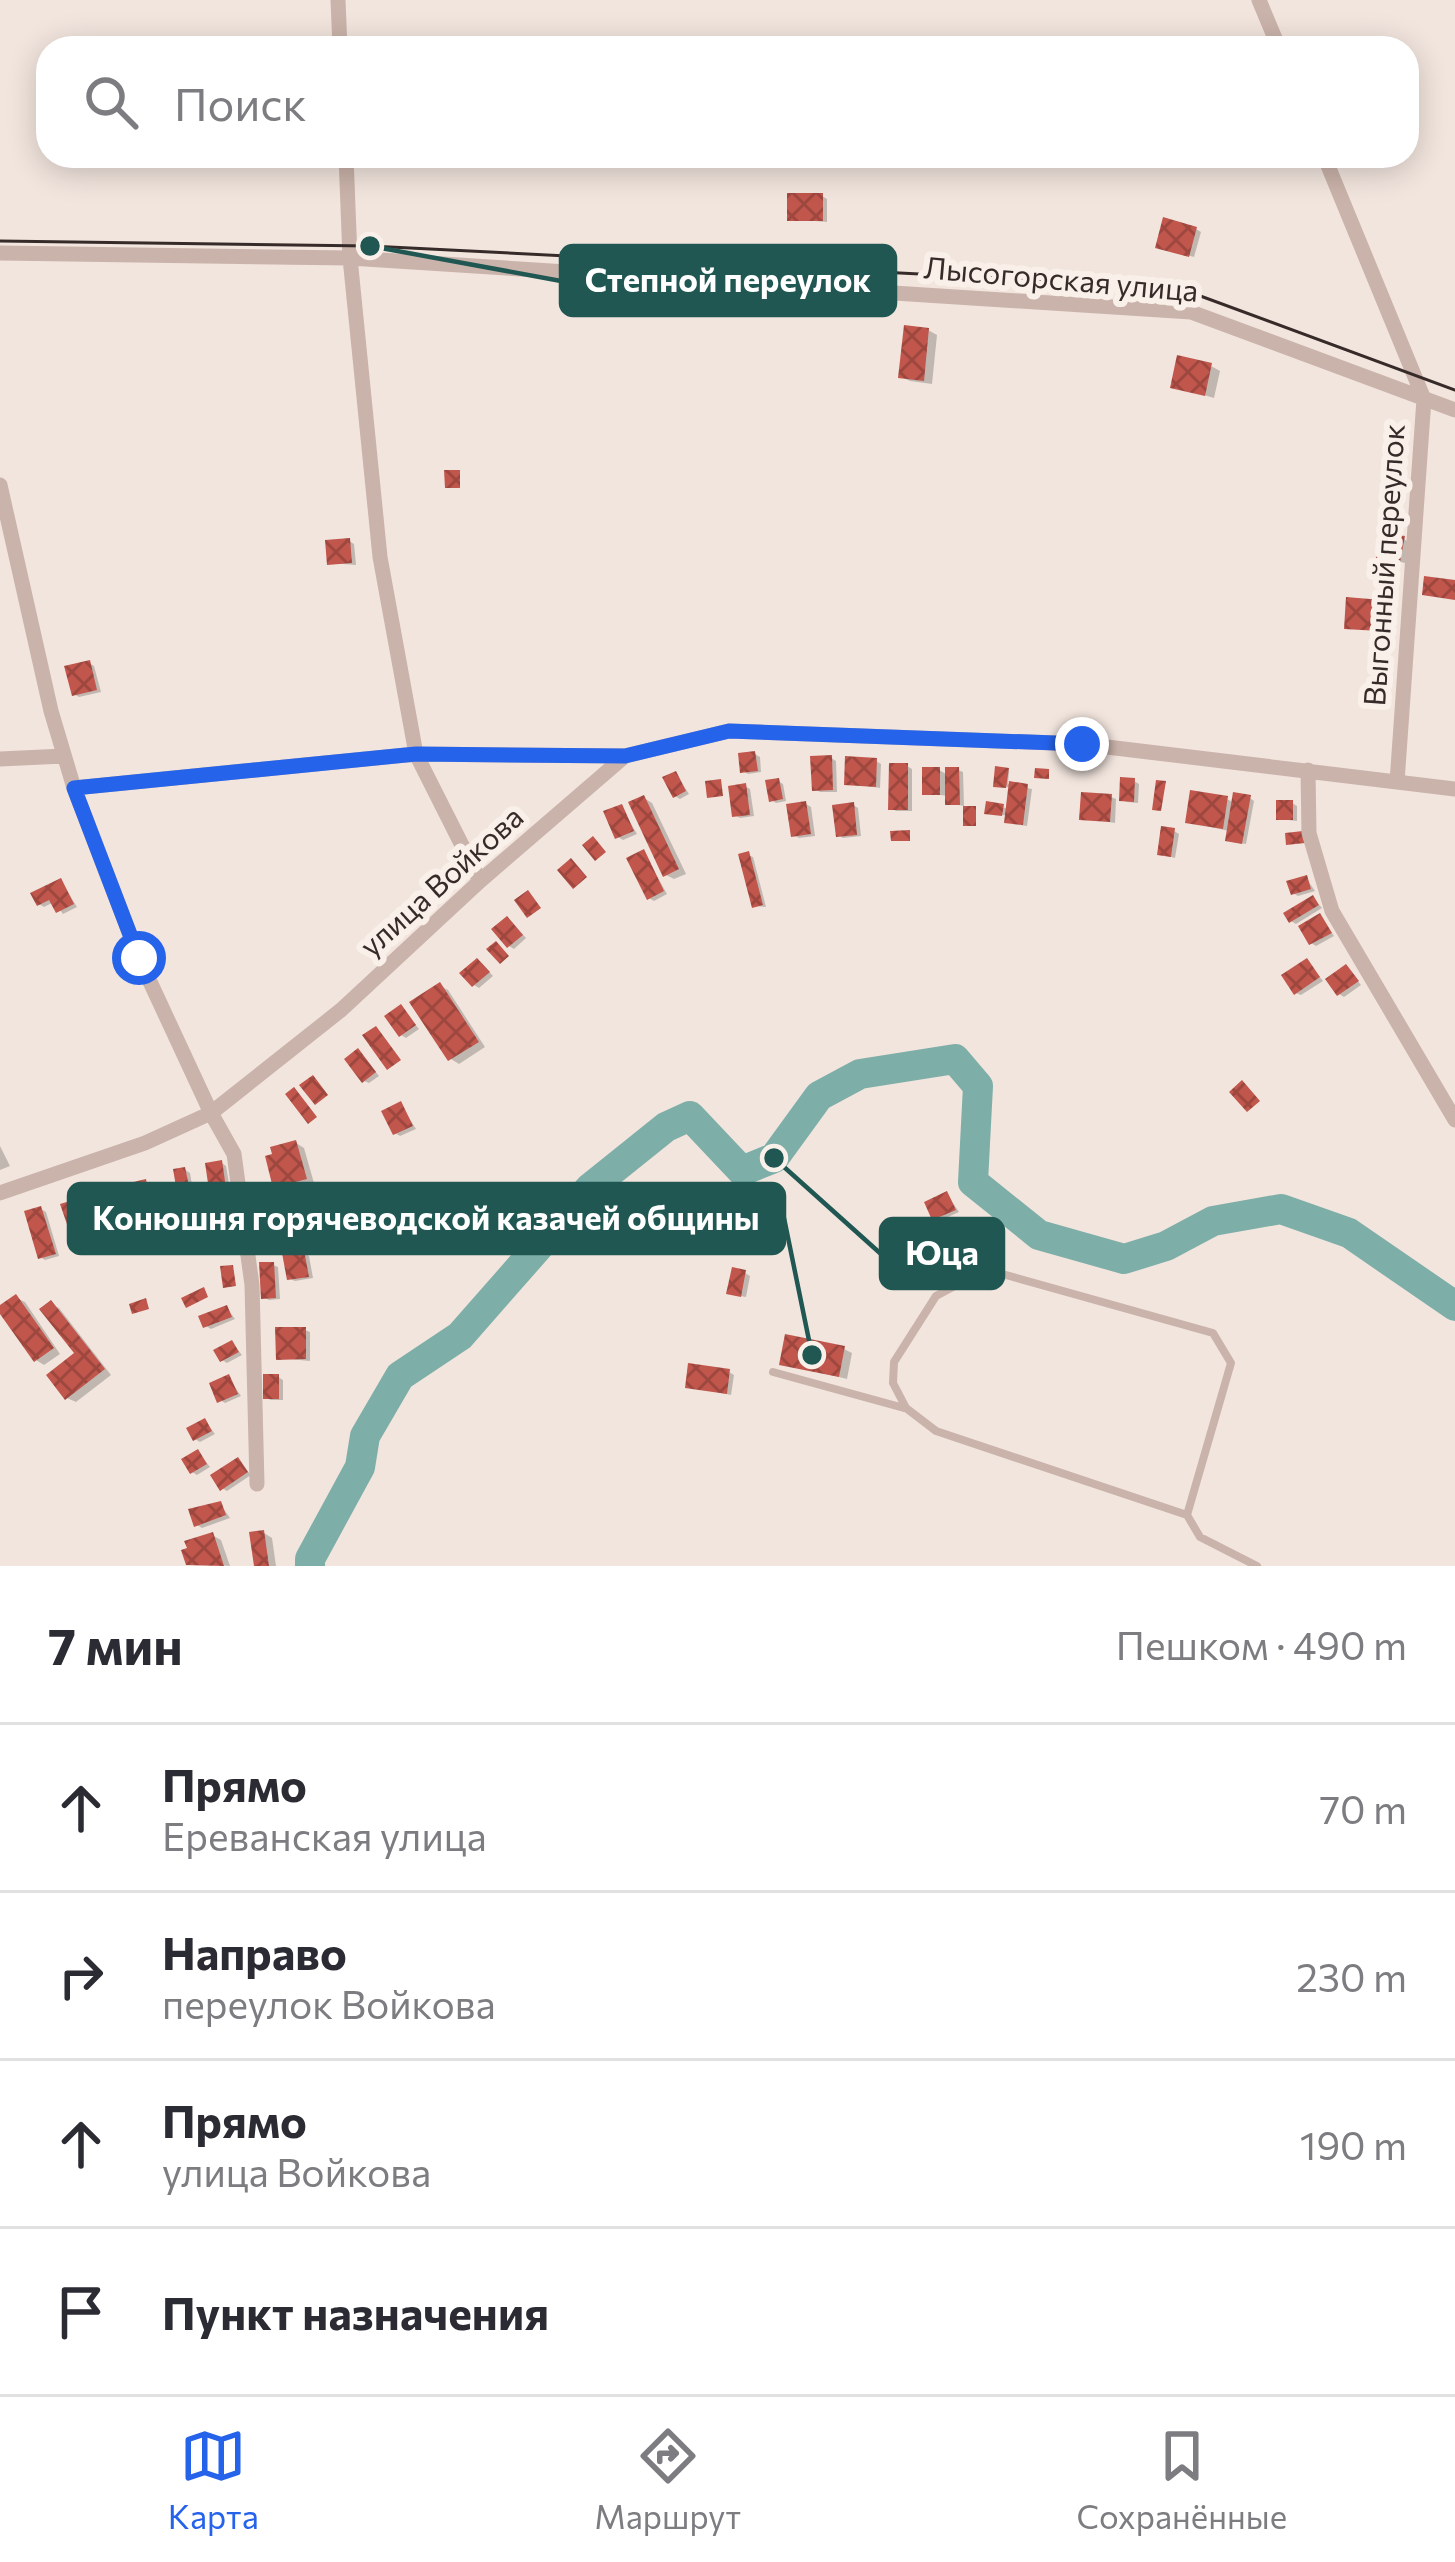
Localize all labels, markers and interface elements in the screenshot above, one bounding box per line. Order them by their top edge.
search box [36,36,1419,168]
icon: search [78,69,144,135]
text: Поиск [174,75,307,130]
callout: Степной переулок [561,246,895,315]
street label: Лысогорская улица [922,247,1200,308]
text: Степной переулок [585,258,871,299]
street label: Выгонный переулок [1354,423,1411,707]
route end [1055,717,1109,771]
street label: улица Войкова [351,797,530,963]
route start [112,931,166,985]
callout: Конюшня горячеводской казачей общины [69,1184,784,1253]
text: Конюшня горячеводской казачей общины [92,1196,760,1237]
callout: Юца [881,1219,1003,1288]
text: Юца [905,1231,979,1272]
text: 7 мин [48,1613,183,1676]
text: Пешком · 490 m [1116,1620,1407,1668]
text: Прямо [162,1756,307,1811]
icon: ahead [48,1775,114,1841]
text: 70 m [1320,1784,1407,1832]
text: Ереванская улица [162,1811,487,1859]
text: Направо [162,1924,347,1979]
icon: right [48,1943,114,2009]
text: 230 m [1296,1952,1407,2000]
text: переулок Войкова [162,1979,496,2027]
text: Прямо [162,2092,307,2147]
icon: ahead [48,2111,114,2177]
text: 190 m [1300,2120,1407,2168]
text: улица Войкова [162,2147,431,2195]
icon: arrive [48,2279,114,2345]
text: Пункт назначения [162,2284,549,2339]
tab: Карта [168,2423,259,2536]
tab: Маршрут [594,2423,741,2536]
tab: Сохранённые [1077,2423,1287,2536]

